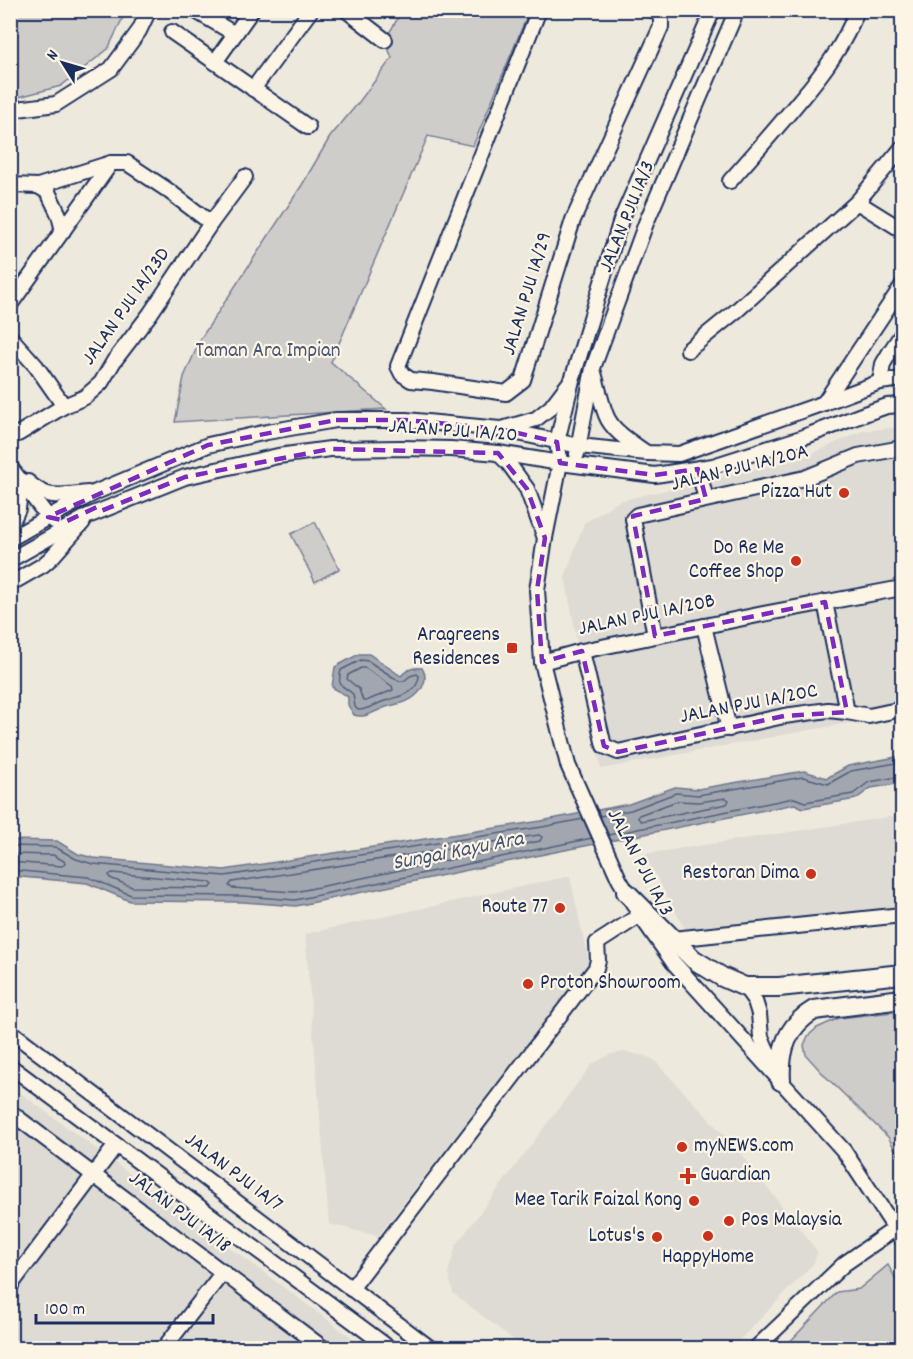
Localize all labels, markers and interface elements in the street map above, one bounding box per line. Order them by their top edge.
north arrow [33,33,93,93]
text: N [41,45,65,66]
street label: JALAN PJU 1A/3 [592,157,664,277]
street label: JALAN PJU 1A/29 [495,229,561,359]
street label: JALAN PJU 1A/23D [75,242,179,372]
park label: Taman Ara Impian [196,337,340,367]
street label: JALAN PJU 1A/20 [388,413,518,451]
street label: JALAN PJU 1A/20A [668,437,812,501]
place label: Pizza Hut [760,478,832,508]
marker: Pizza Hut [837,486,851,500]
place label: Do Re Me Coffee Shop [689,534,784,588]
marker: Do Re Me Coffee Shop [789,554,803,568]
street label: JALAN PJU 1A/20B [576,587,718,645]
place label: Aragreens Residences [413,621,500,675]
marker: Aragreens Residences [505,641,519,655]
street label: JALAN PJU 1A/20C [678,677,820,733]
street label: JALAN PJU 1A/3 [598,804,680,922]
water label: Sungai Kayu Ara [390,824,528,880]
place label: Restoran Dima [682,859,800,889]
marker: Restoran Dima [804,867,818,881]
place label: Route 77 [481,893,548,923]
marker: Route 77 [553,901,567,915]
place label: Proton Showroom [540,969,681,999]
marker: Proton Showroom [521,977,535,991]
street label: JALAN PJU 1A/7 [177,1126,289,1220]
place label: myNEWS.com [694,1132,794,1162]
marker: myNEWS.com [675,1140,689,1154]
place label: Guardian [700,1161,771,1191]
street label: JALAN PJU 1A/18 [121,1164,237,1262]
marker: Guardian [681,1169,695,1183]
place label: Mee Tarik Faizal Kong [514,1186,682,1216]
marker: Mee Tarik Faizal Kong [687,1194,701,1208]
place label: Pos Malaysia [741,1206,843,1236]
marker: Pos Malaysia [722,1214,736,1228]
place label: Lotus's [588,1222,645,1252]
marker: HappyHome [701,1229,715,1243]
marker: Lotus's [650,1230,664,1244]
place label: HappyHome [662,1243,754,1273]
scale bar [36,1287,213,1325]
text: 100 m [45,1298,85,1323]

